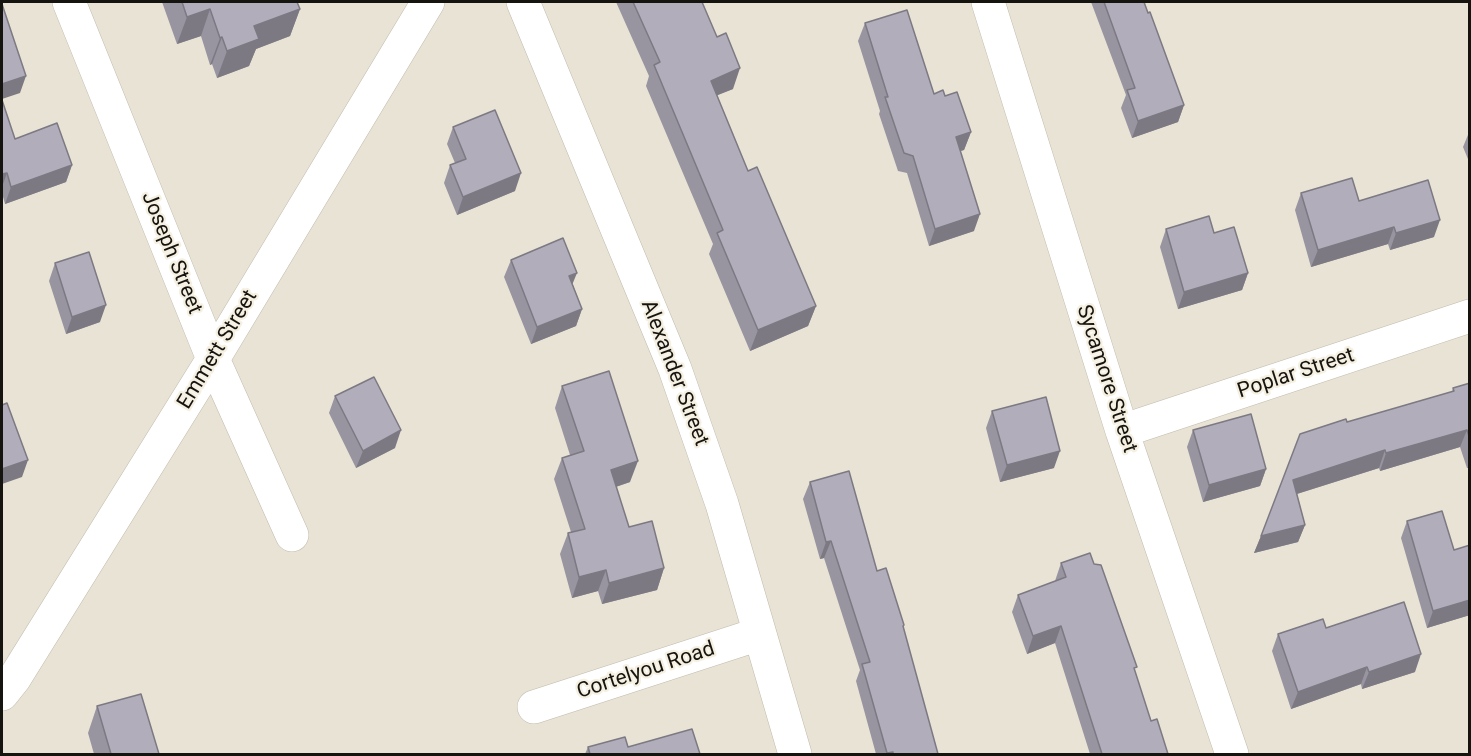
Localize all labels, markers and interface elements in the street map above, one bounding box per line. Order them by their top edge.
street label: Joseph Street [135,188,207,318]
street label: Emmett Street [173,286,263,414]
street label: Alexander Street [635,297,713,449]
street label: Sycamore Street [1070,302,1142,456]
street label: Poplar Street [1235,343,1357,405]
street label: Cortelyou Road [574,637,718,705]

